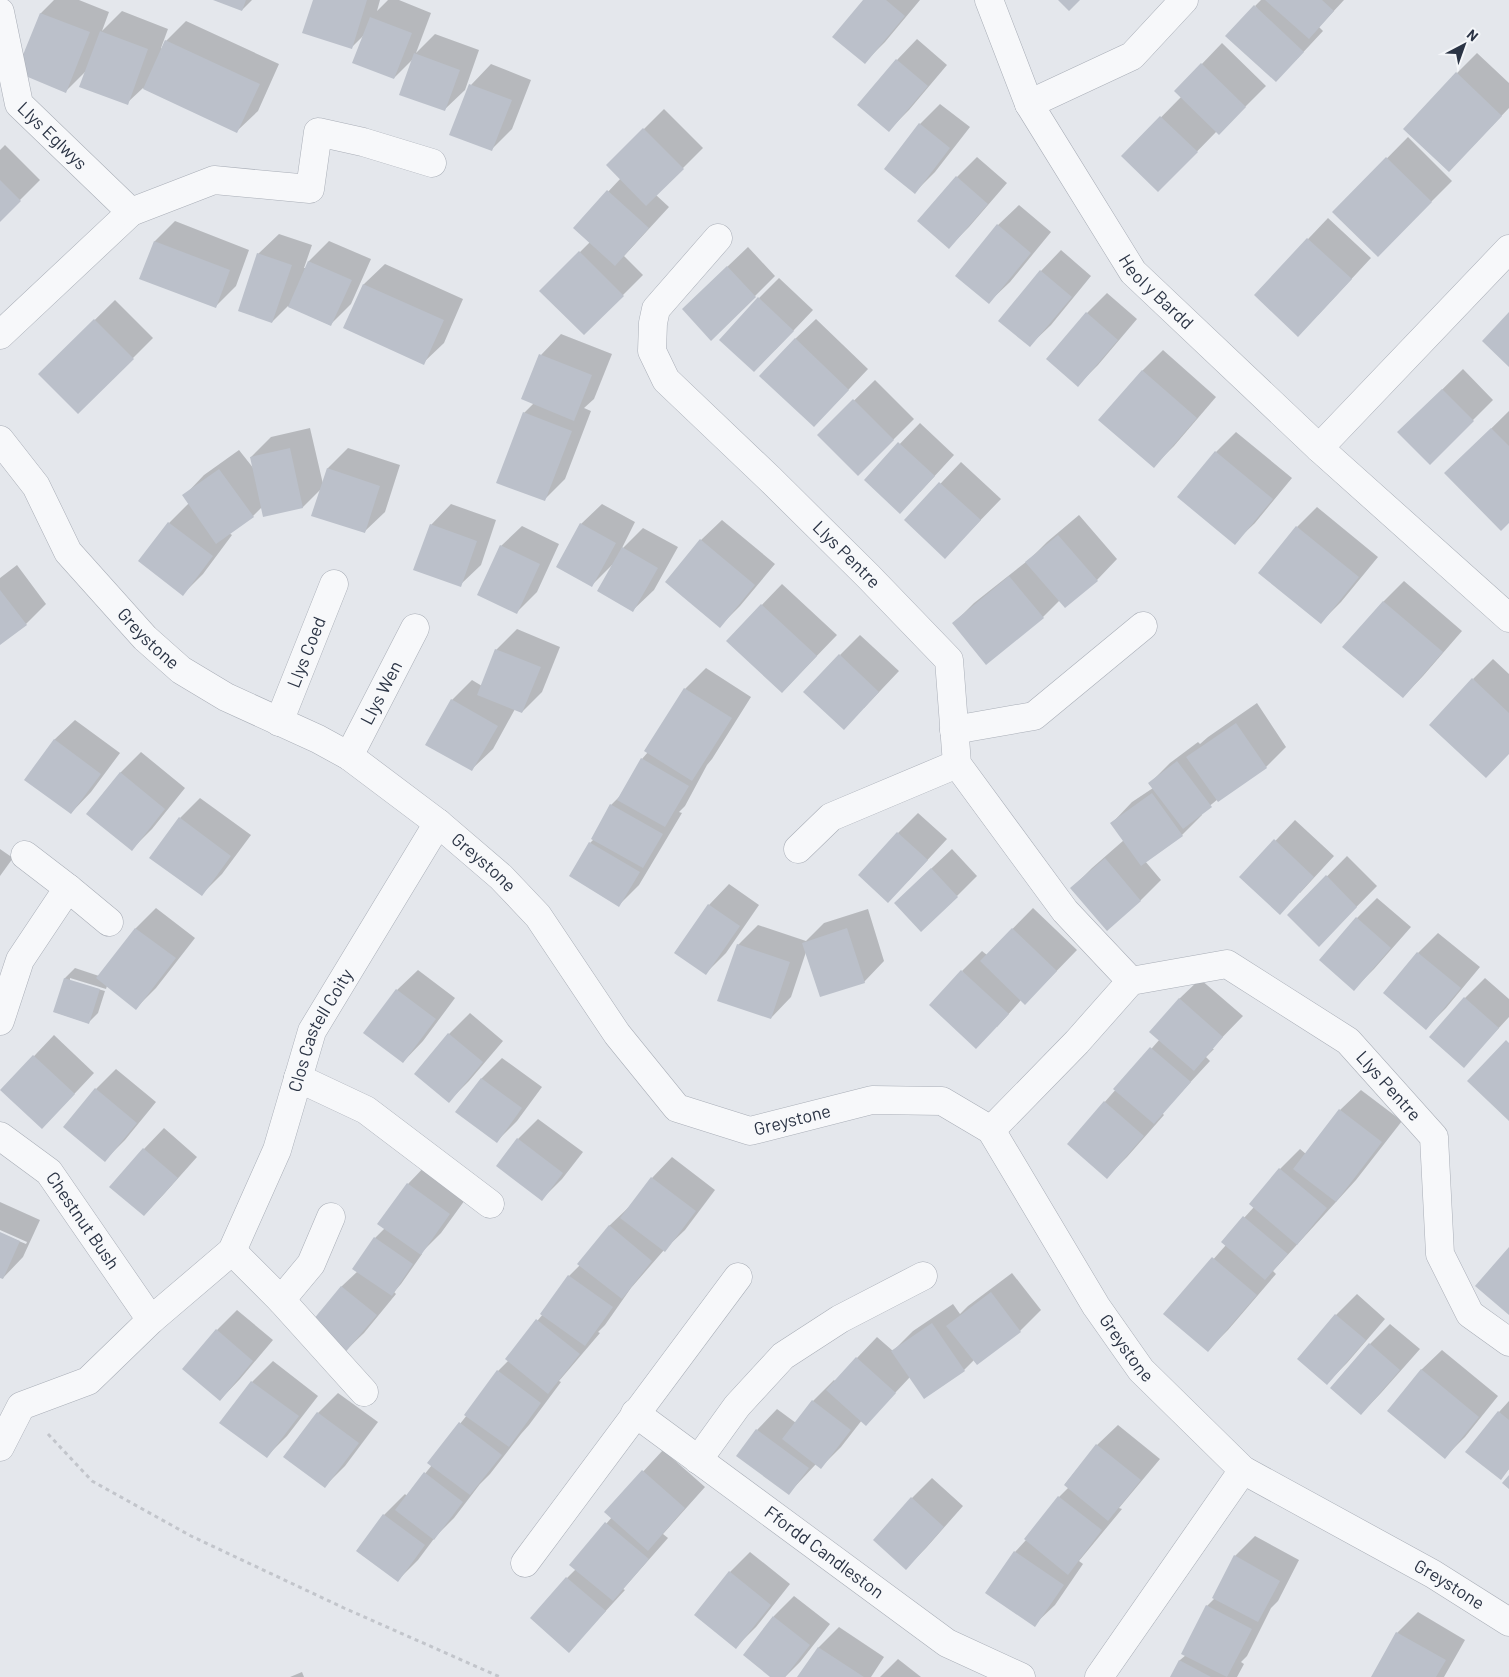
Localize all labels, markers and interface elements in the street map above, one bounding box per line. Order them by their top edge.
north arrow [1439,20,1489,70]
text: N [1464,25,1482,44]
street label: Llys Eglwys [13,97,92,174]
street label: Heol y Bardd [1115,250,1198,333]
street label: Llys Pentre [809,516,886,592]
street label: Greystone [113,603,184,673]
street label: Llys Coed [282,613,330,691]
street label: Llys Wen [355,657,406,728]
street label: Greystone [447,828,521,896]
street label: Clos Castell Coity [283,964,357,1094]
street label: Llys Pentre [1352,1046,1426,1125]
street label: Greystone [751,1099,833,1140]
street label: Chestnut Bush [42,1167,125,1273]
street label: Greystone [1095,1309,1159,1386]
street label: Ffordd Candleston [761,1500,889,1603]
street label: Greystone [1411,1554,1489,1614]

